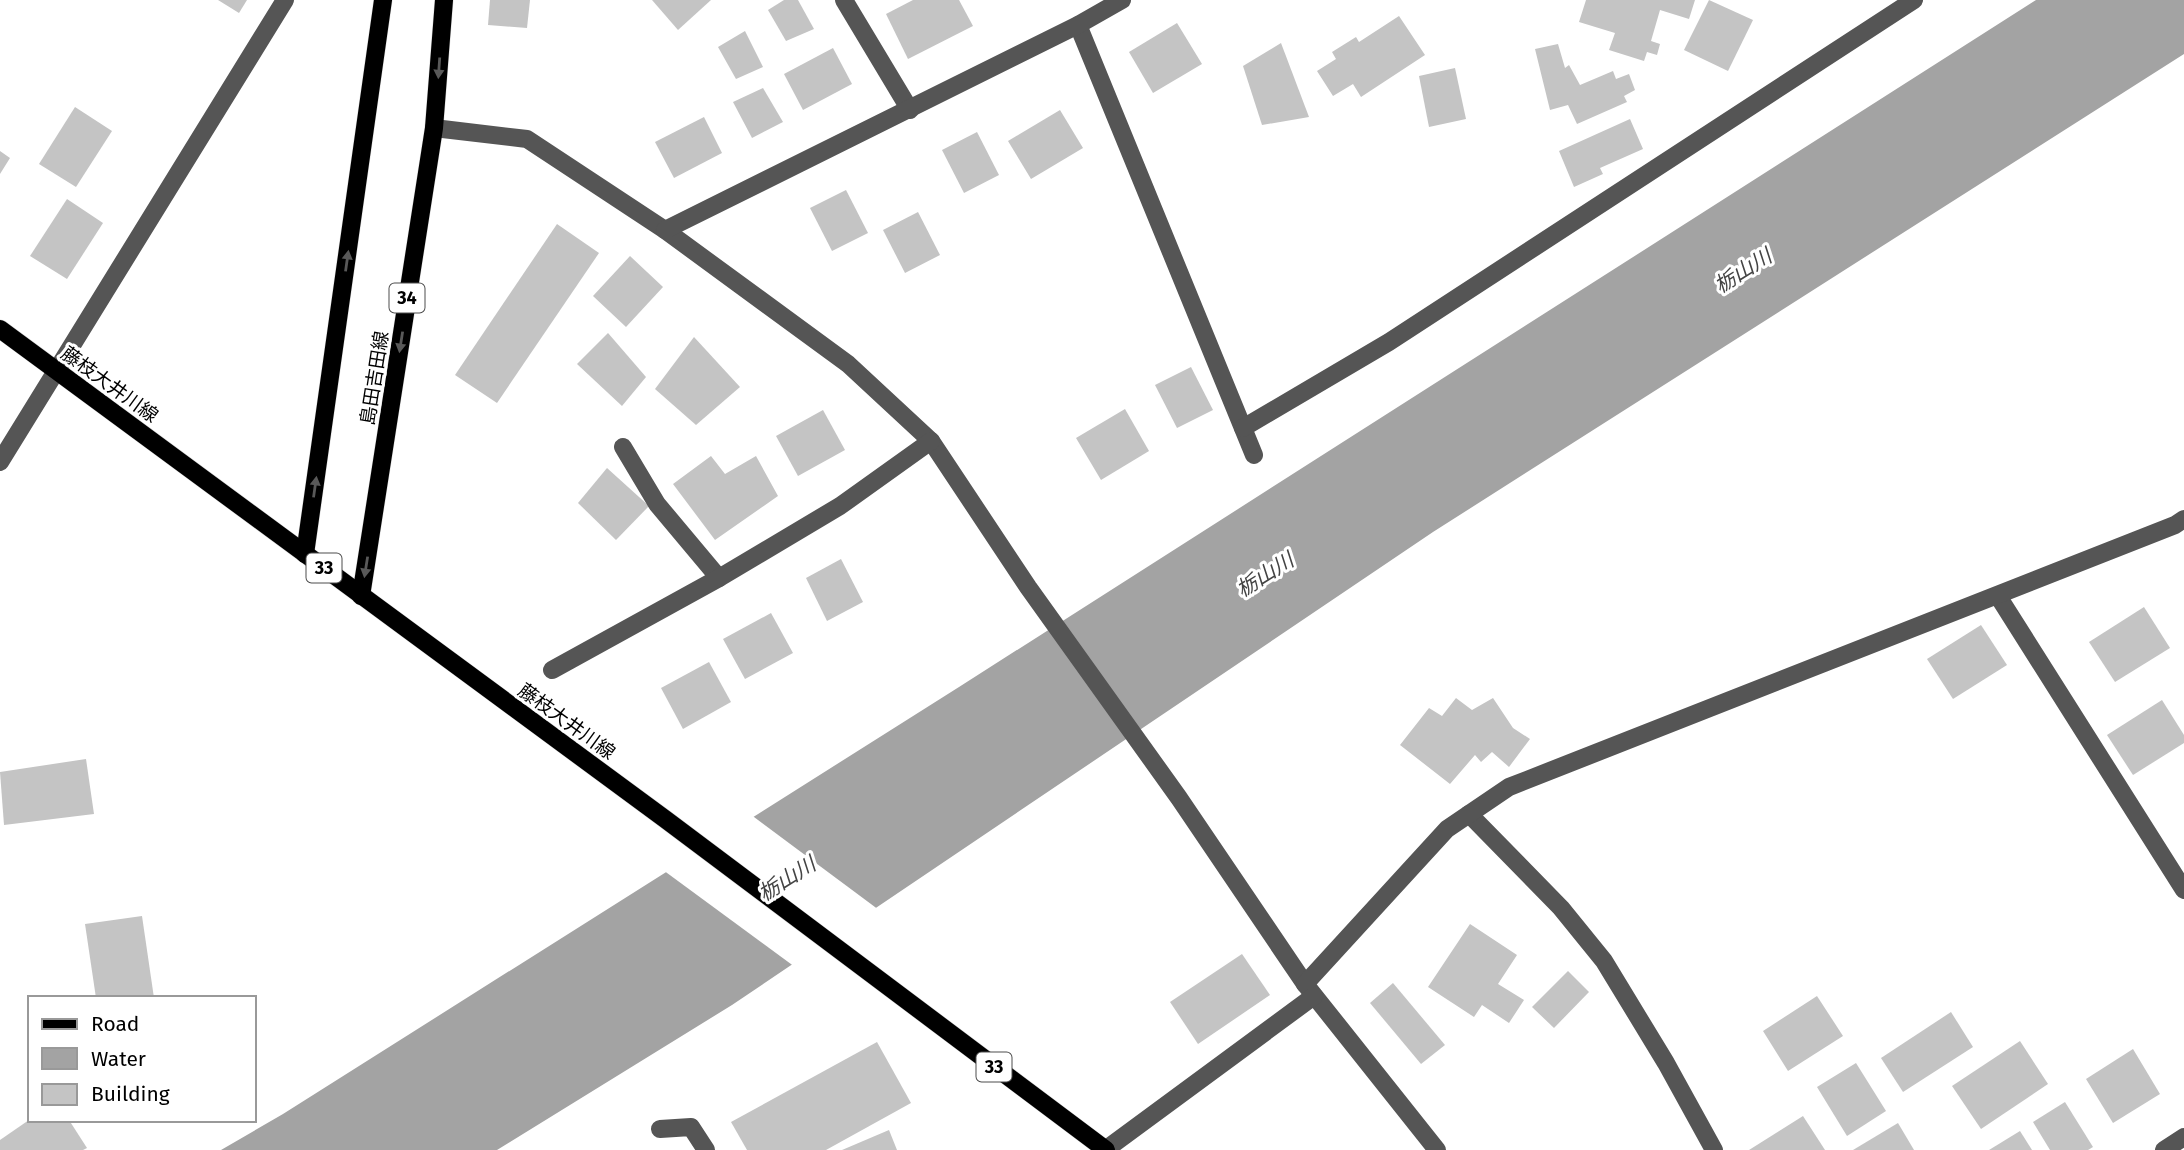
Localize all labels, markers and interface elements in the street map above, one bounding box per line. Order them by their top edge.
one-way arrow [433,57,444,79]
water label: 栃山川 [1709,242,1778,299]
one-way arrow [341,250,352,272]
road number: 34 [390,284,424,312]
street label: 島田吉田線 [356,329,393,427]
one-way arrow [395,331,406,353]
street label: 藤枝大井川線 [57,342,163,427]
one-way arrow [310,475,321,497]
water label: 栃山川 [1231,546,1300,603]
road number: 33 [306,554,342,582]
one-way arrow [360,556,371,578]
street label: 藤枝大井川線 [514,679,620,764]
water label: 栃山川 [753,850,822,907]
legend [28,996,256,1122]
text: Road [91,1011,139,1037]
text: Water [91,1046,146,1072]
road number: 33 [976,1052,1012,1082]
text: Building [91,1081,170,1107]

